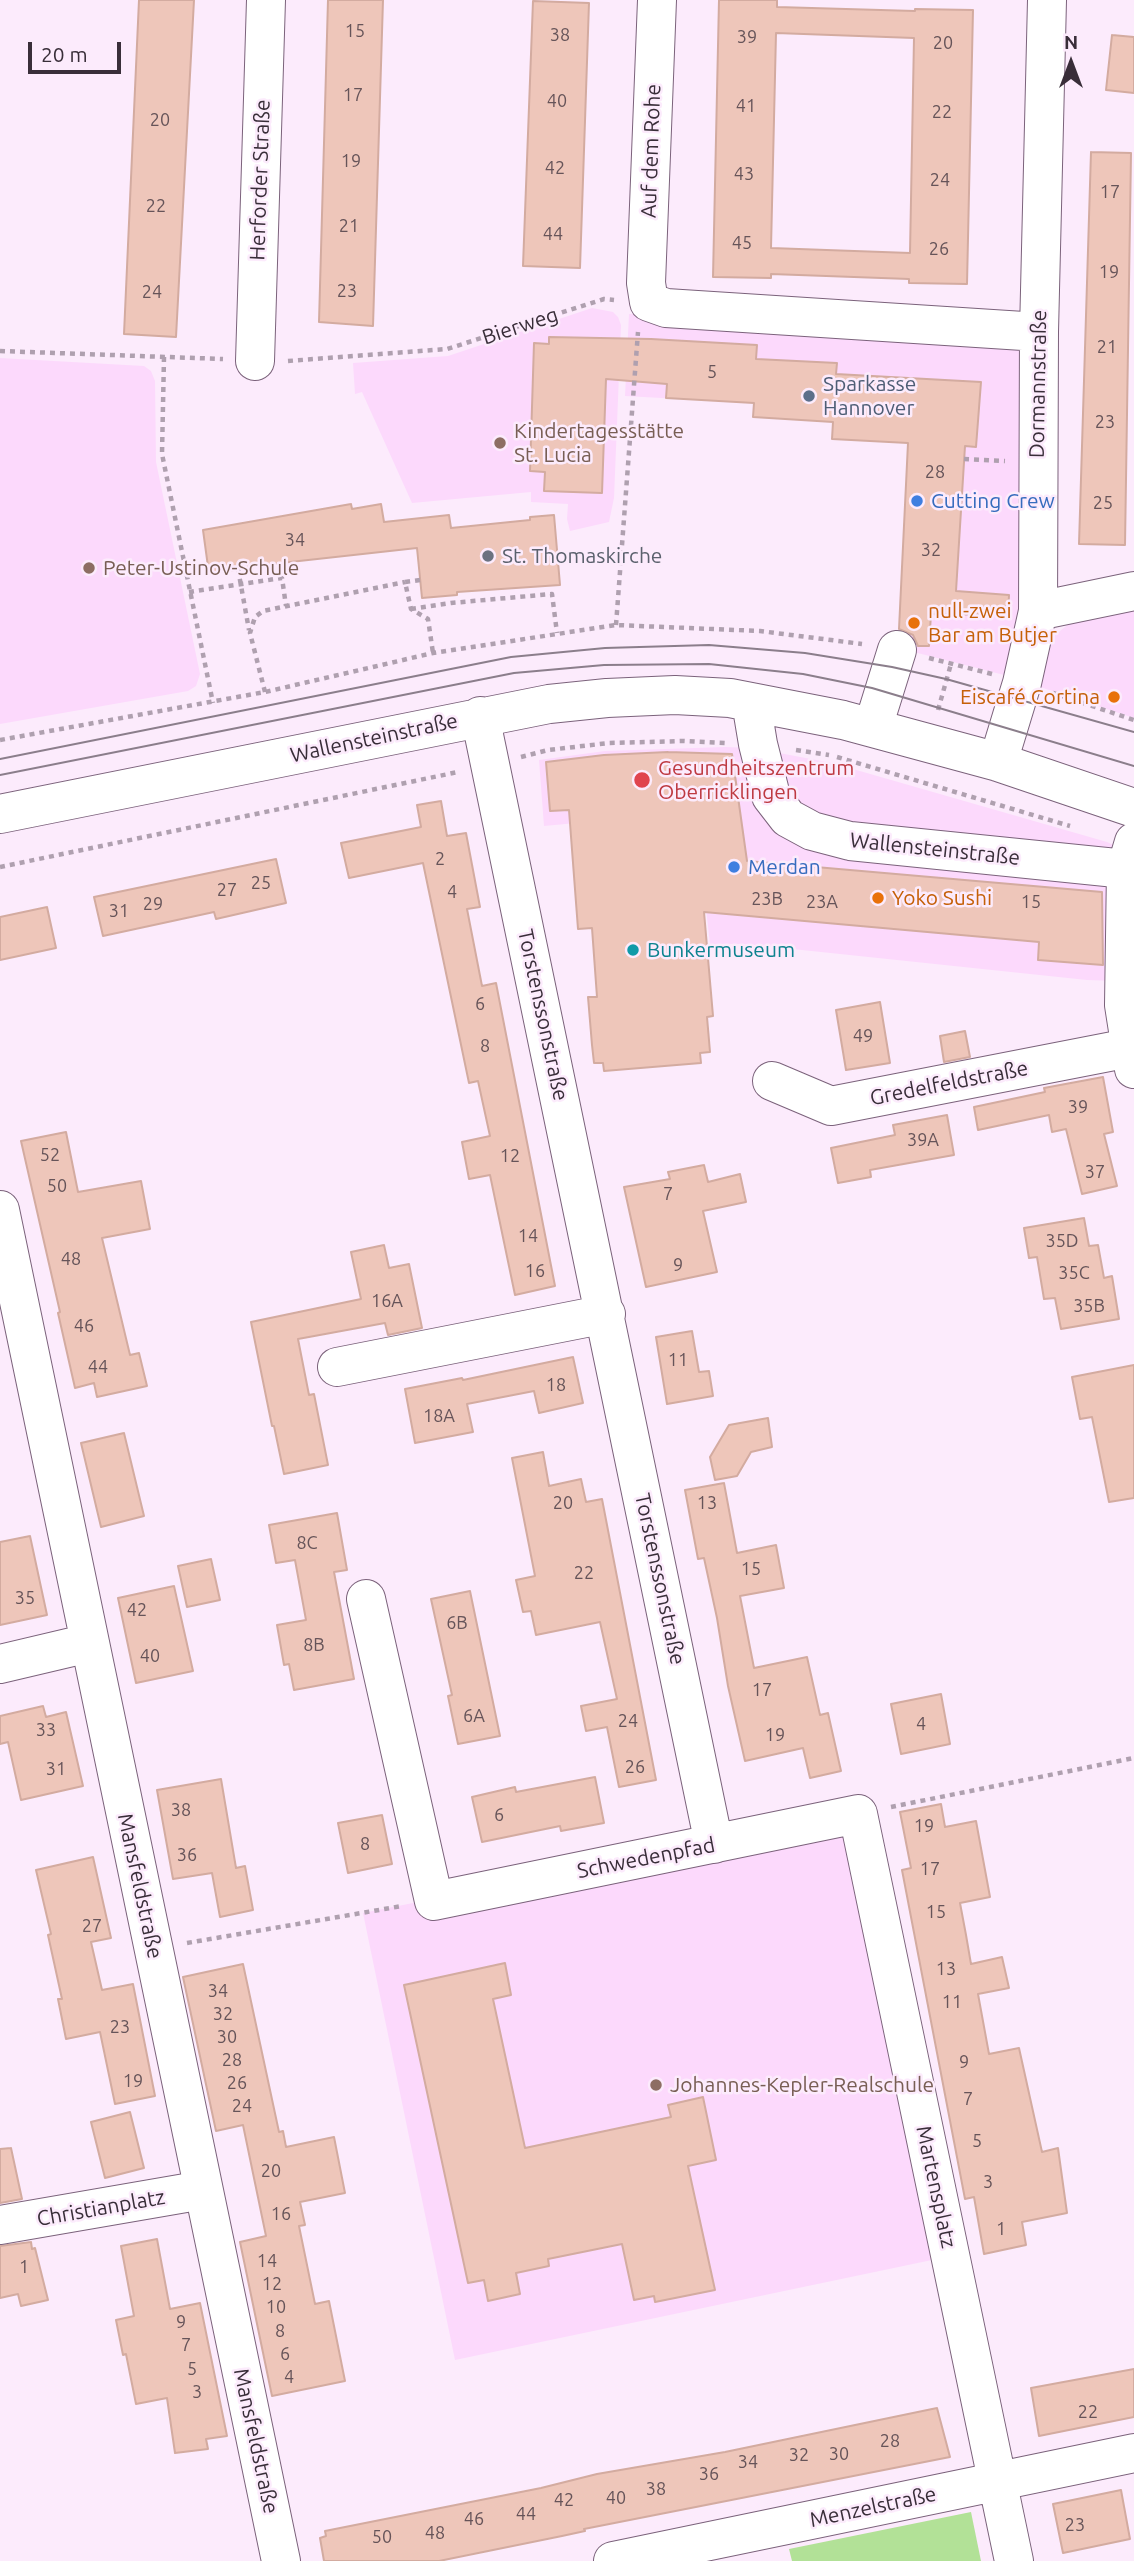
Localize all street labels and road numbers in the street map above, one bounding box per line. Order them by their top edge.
street label: Auf dem Rohe [636,84,666,218]
street label: Herforder Straße [245,99,275,261]
street label: Bierweg [479,302,561,350]
street label: Dormannstraße [1024,310,1052,458]
street label: Wallensteinstraße [288,708,460,768]
street label: Wallensteinstraße [849,828,1021,870]
street label: Torstenssonstraße [513,927,573,1103]
street label: Gredelfeldstraße [868,1055,1030,1111]
street label: Torstenssonstraße [630,1491,690,1667]
street label: Mansfeldstraße [112,1811,168,1961]
street label: Schwedenpfad [575,1832,717,1884]
street label: Martensplatz [911,2124,961,2250]
street label: Christianplatz [35,2184,167,2232]
street label: Mansfeldstraße [228,2366,284,2516]
street label: Menzelstraße [807,2481,939,2533]

